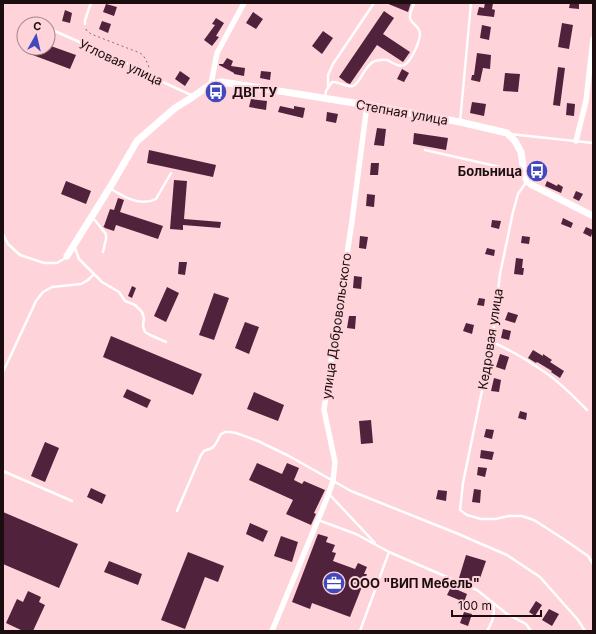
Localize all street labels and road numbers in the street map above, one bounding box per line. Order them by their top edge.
street label: Угловая улица [76,36,166,88]
street label: Степная улица [355,96,449,128]
street label: улица Добровольского [318,252,354,400]
street label: Кедровая улица [474,287,506,391]

